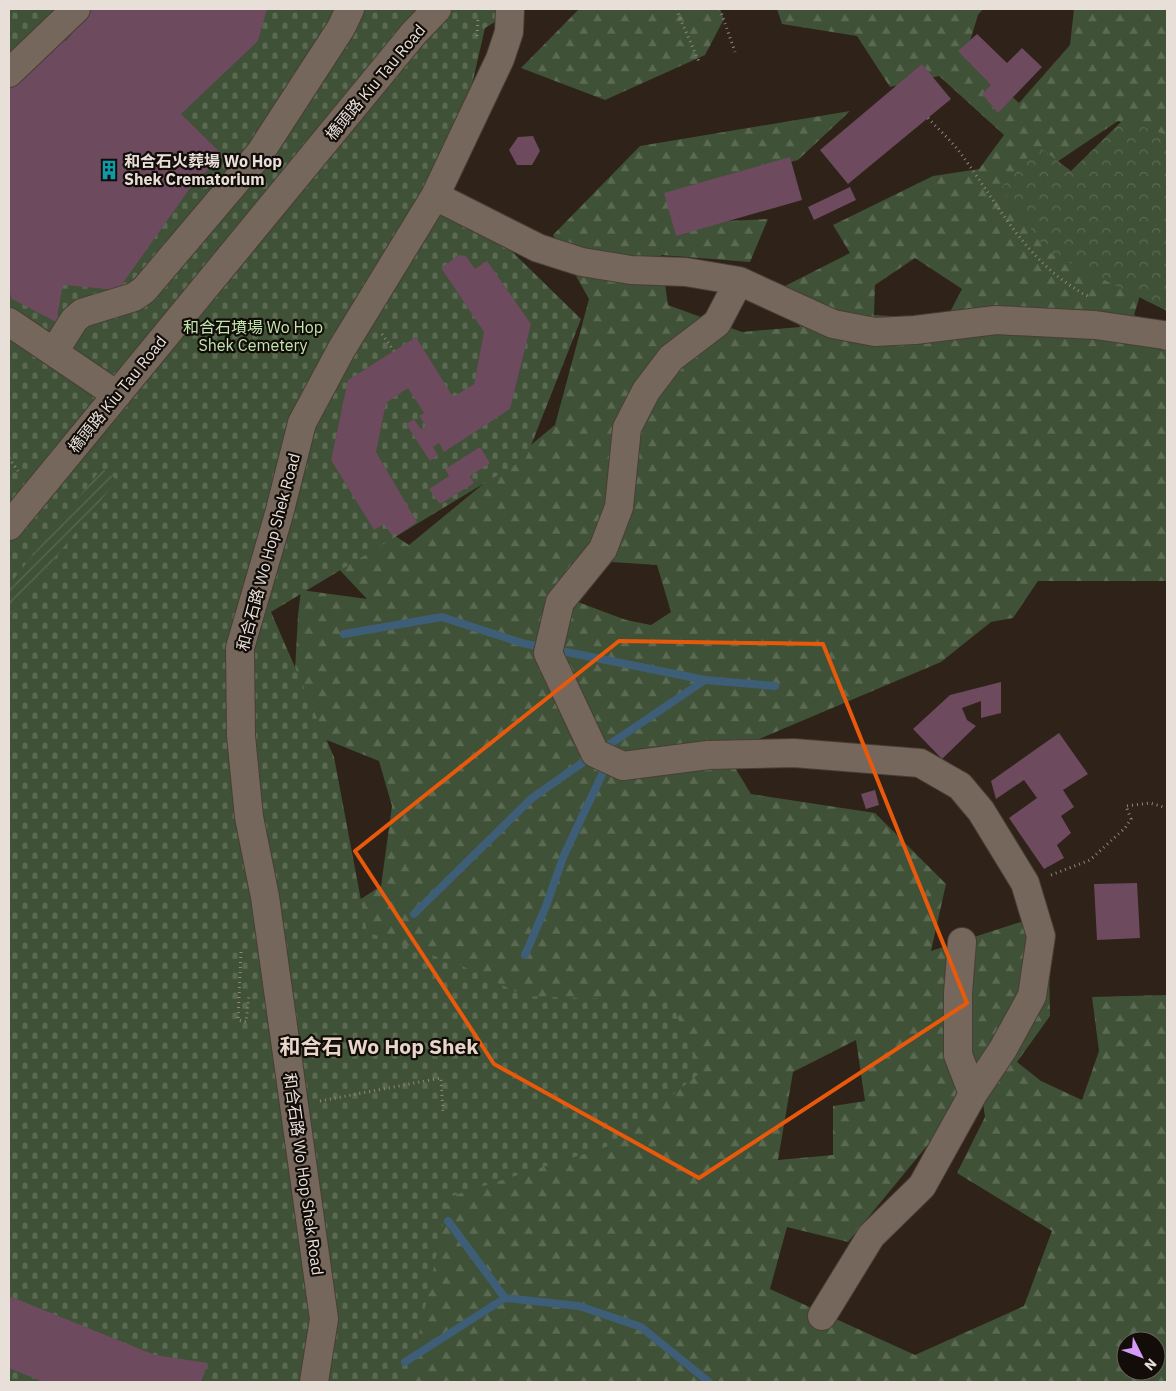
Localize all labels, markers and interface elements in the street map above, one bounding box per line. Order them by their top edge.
street label: 橋頭路 Kiu Tau Road [321,20,429,144]
place label: 和合石火葬場 Wo Hop Shek Crematorium [124,151,282,189]
building icon: 和合石火葬場 Wo Hop Shek Crematorium [98,159,120,181]
park label: 和合石墳場 Wo Hop Shek Cemetery [183,317,323,355]
street label: 橋頭路 Kiu Tau Road [64,331,170,457]
street label: 和合石路 Wo Hop Shek Road [232,451,304,653]
district label: 和合石 Wo Hop Shek [280,1032,479,1060]
street label: 和合石路 Wo Hop Shek Road [280,1072,328,1276]
north arrow [1116,1331,1166,1381]
text: N [1141,1355,1161,1374]

